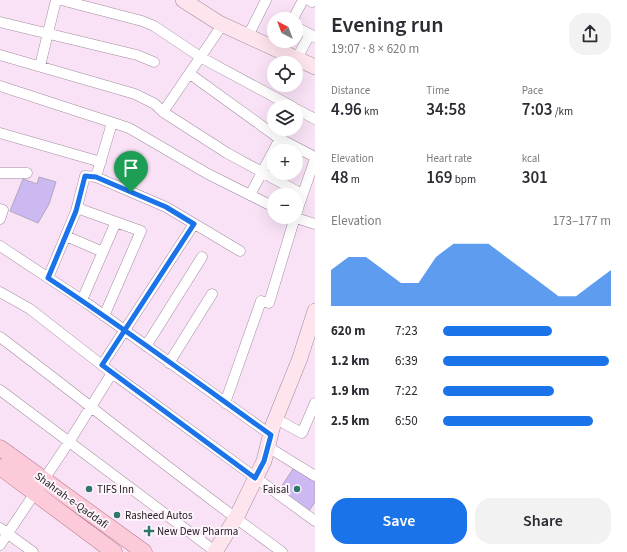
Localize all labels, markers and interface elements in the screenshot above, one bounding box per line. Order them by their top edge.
text: Evening run [331,9,444,41]
north arrow [267,12,303,48]
map controls [267,12,303,224]
button: share [569,13,611,55]
text: 19:07 · 8 × 620 m [331,40,419,58]
button: locate [267,56,303,92]
text: Distance [331,83,370,98]
text: Time [426,83,450,98]
text: Pace [522,83,543,98]
text: 4.96 [331,98,362,122]
text: 34:58 [426,98,466,122]
text: 7:03 [522,98,553,122]
button: layers [267,100,303,136]
text: km [362,104,379,119]
text: /km [553,104,573,119]
button: + [267,144,303,180]
pin [114,151,148,192]
text: Elevation [331,151,374,166]
text: Heart rate [426,151,472,166]
text: kcal [522,151,540,166]
icon: arrive [120,157,142,179]
text: 48 [331,166,348,190]
text: 169 [426,166,453,190]
text: 301 [522,166,548,190]
text: m [348,172,360,187]
text: bpm [453,172,476,187]
button: − [267,188,303,224]
text: Elevation [331,212,382,230]
text: 173–177 m [553,212,611,230]
text: 620 m [331,322,365,340]
text: 7:23 [395,322,418,340]
text: 1.2 km [331,352,370,370]
text: 6:39 [395,352,418,370]
text: 1.9 km [331,382,370,400]
text: 7:22 [395,382,418,400]
text: 2.5 km [331,412,370,430]
text: 6:50 [395,412,418,430]
street label: Shahrah-e-Qaddafi [32,469,111,532]
place label: TIFS Inn [97,482,134,497]
place label: Faisal [263,482,289,497]
marker: TIFS Inn [84,484,94,494]
marker: Faisal [292,484,302,494]
button: Save [331,498,467,544]
button: Share [475,498,611,544]
place label: Rasheed Autos [125,508,193,523]
marker: Rasheed Autos [112,510,122,520]
place label: New Dew Pharma [157,524,238,539]
marker: New Dew Pharma [144,526,154,536]

